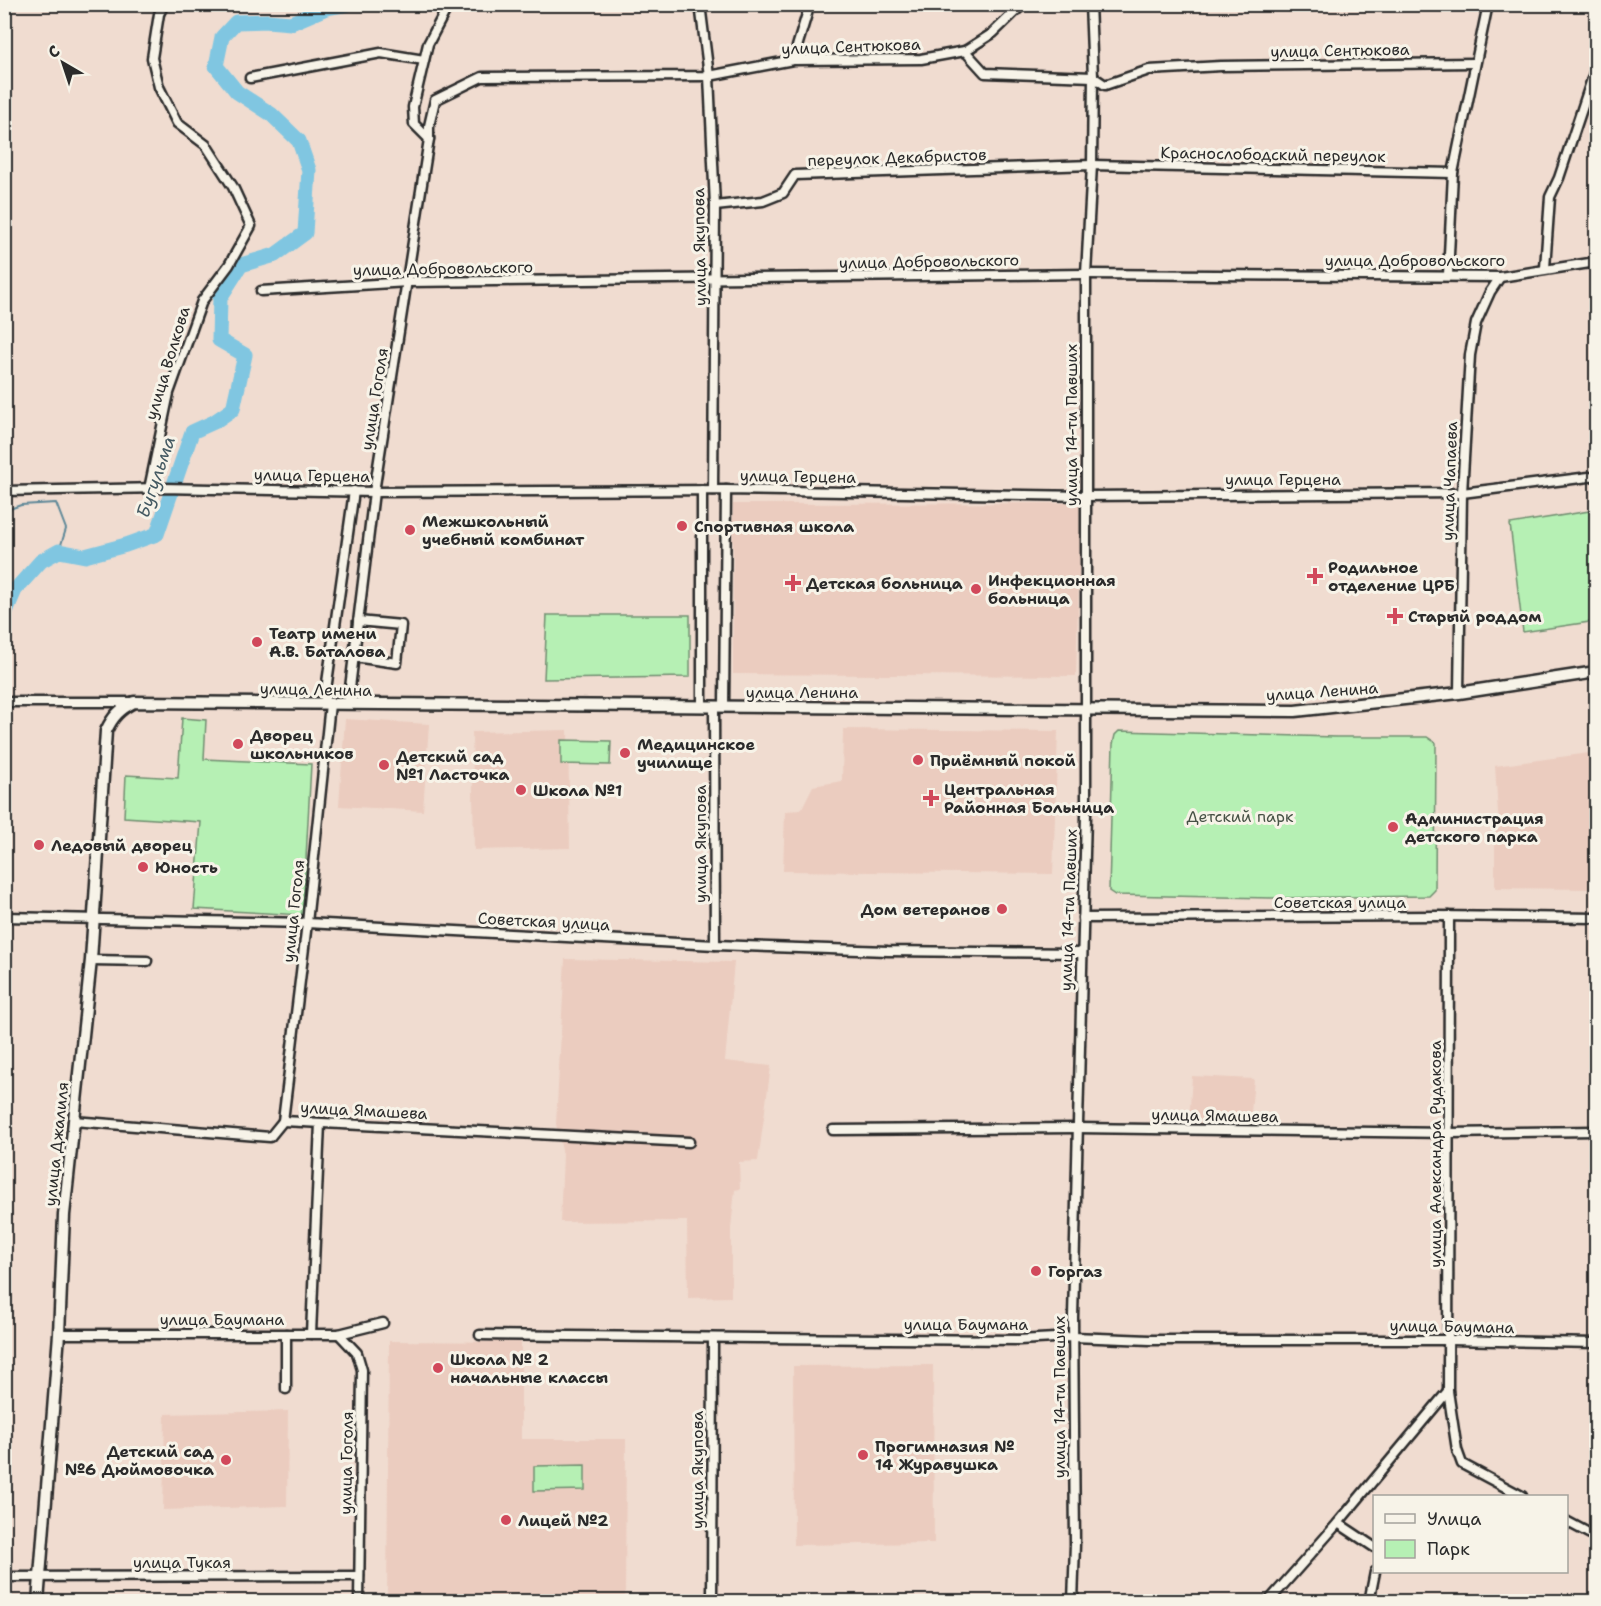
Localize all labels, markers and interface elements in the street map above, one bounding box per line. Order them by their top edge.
north arrow [33,33,93,93]
street label: улица Сентюкова [781,34,921,59]
street label: улица Сентюкова [1270,39,1410,62]
text: С [43,40,64,63]
street label: Краснослободский переулок [1160,142,1386,167]
street label: переулок Декабристов [807,144,987,171]
street label: улица Якупова [688,188,711,306]
street label: улица Добровольского [839,249,1019,274]
street label: улица Добровольского [1325,250,1505,271]
street label: улица Добровольского [353,256,533,281]
street label: улица Волкова [140,304,195,423]
street label: улица 14-ти Павших [1061,344,1082,506]
street label: улица Гоголя [356,346,393,452]
street label: улица Чапаева [1437,421,1462,541]
water label: Бугульма [131,433,181,521]
street label: улица Герцена [254,464,370,487]
street label: улица Герцена [740,465,856,488]
street label: улица Герцена [1225,469,1341,490]
place label: Межшкольный учебный комбинат [422,511,585,550]
place label: Спортивная школа [694,516,854,537]
marker: Спортивная школа [675,519,689,533]
marker: Межшкольный учебный комбинат [403,523,417,537]
place label: Родильное отделение ЦРБ [1328,557,1455,596]
marker: Родильное отделение ЦРБ [1306,567,1324,585]
place label: Инфекционная больница [988,570,1116,609]
place label: Детская больница [806,573,963,594]
marker: Детская больница [784,574,802,592]
marker: Инфекционная больница [969,582,983,596]
place label: Старый роддом [1408,606,1542,627]
marker: Старый роддом [1386,607,1404,625]
place label: Театр имени А.В. Баталова [269,623,386,662]
marker: Театр имени А.В. Баталова [250,635,264,649]
street label: улица Ленина [1265,677,1379,706]
street label: улица Ленина [260,678,372,701]
street label: улица Ленина [746,682,858,703]
place label: Дворец школьников [250,725,354,764]
place label: Медицинское училище [637,734,755,773]
marker: Дворец школьников [231,737,245,751]
place label: Детский сад №1 Ласточка [396,746,509,785]
marker: Медицинское училище [618,746,632,760]
place label: Приёмный покой [930,750,1076,771]
marker: Приёмный покой [911,753,925,767]
marker: Детский сад №1 Ласточка [377,758,391,772]
place label: Центральная Районная Больница [944,779,1114,818]
place label: Школа №1 [533,780,622,801]
marker: Школа №1 [514,783,528,797]
street label: улица Якупова [690,785,711,903]
marker: Центральная Районная Больница [922,789,940,807]
park label: Детский парк [1187,806,1294,827]
place label: Администрация детского парка [1405,808,1544,847]
marker: Администрация детского парка [1386,820,1400,834]
street label: улица 14-ти Павших [1055,829,1082,991]
place label: Ледовый дворец [51,835,193,856]
marker: Ледовый дворец [32,838,46,852]
place label: Юность [155,857,218,878]
street label: улица Гоголя [278,859,309,964]
marker: Юность [136,860,150,874]
street label: Советская улица [1274,892,1406,913]
place label: Дом ветеранов [861,899,990,920]
marker: Дом ветеранов [995,902,1009,916]
street label: Советская улица [477,908,611,935]
street label: улица Александра Рудакова [1425,1040,1446,1268]
street label: улица Джалиля [40,1081,73,1207]
street label: улица Ямашева [300,1097,428,1124]
street label: улица Ямашева [1151,1104,1279,1127]
place label: Горгаз [1048,1261,1103,1282]
marker: Горгаз [1029,1264,1043,1278]
street label: улица Баумана [160,1309,284,1330]
street label: улица Баумана [904,1314,1028,1335]
street label: улица Баумана [1389,1315,1515,1338]
street label: улица 14-ти Павших [1049,1316,1070,1478]
place label: Школа № 2 начальные классы [450,1349,608,1388]
marker: Школа № 2 начальные классы [431,1361,445,1375]
street label: улица Гоголя [335,1411,358,1515]
street label: улица Якупова [687,1411,708,1529]
place label: Прогимназия № 14 Журавушка [875,1436,1014,1475]
place label: Детский сад №6 Дюймовочка [65,1441,215,1480]
marker: Прогимназия № 14 Журавушка [856,1448,870,1462]
marker: Детский сад №6 Дюймовочка [219,1453,233,1467]
legend [1373,1495,1568,1573]
text: Улица [1427,1507,1481,1531]
place label: Лицей №2 [518,1510,608,1531]
marker: Лицей №2 [499,1513,513,1527]
text: Парк [1427,1537,1470,1561]
street label: улица Тукая [133,1552,231,1573]

